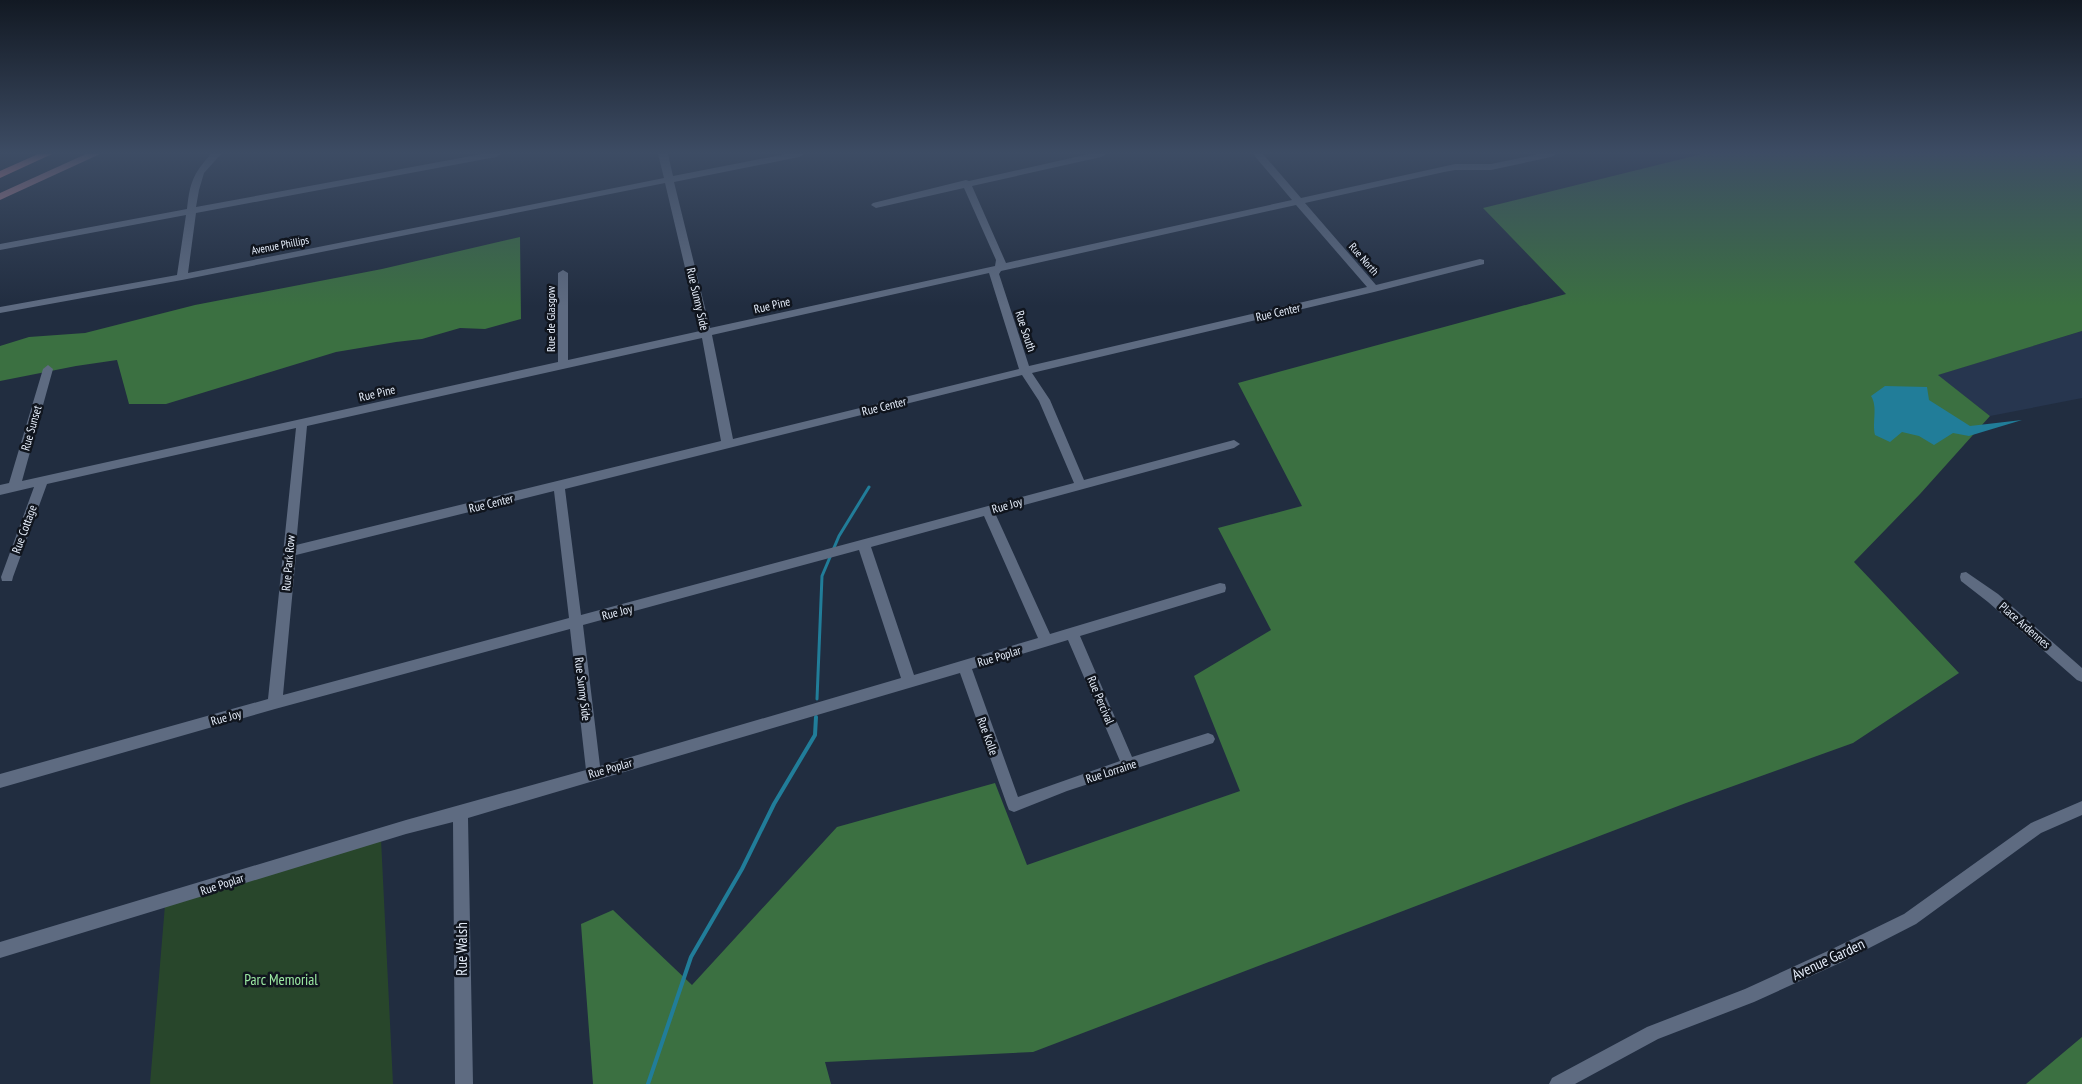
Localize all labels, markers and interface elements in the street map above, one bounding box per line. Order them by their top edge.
street label: Avenue Phillips [250,233,310,257]
street label: Rue North [1346,240,1382,278]
street label: Rue Sunny Side [683,266,713,332]
street label: Rue de Glasgow [543,285,558,352]
street label: Rue Pine [752,294,792,316]
street label: Rue Center [1254,299,1302,324]
street label: Rue South [1012,308,1040,354]
street label: Rue Pine [357,382,397,404]
street label: Rue Center [860,393,908,419]
street label: Rue Sunset [17,403,45,452]
street label: Rue Center [467,490,515,516]
street label: Rue Joy [990,493,1024,516]
street label: Rue Cottage [8,503,40,555]
street label: Rue Park Row [278,534,298,592]
street label: Place Ardennes [1996,599,2054,651]
street label: Rue Joy [600,601,634,623]
street label: Rue Poplar [975,642,1023,670]
street label: Rue Sunny Side [572,656,594,722]
street label: Rue Percival [1084,674,1118,727]
street label: Rue Joy [209,705,243,728]
street label: Rue Kolle [974,715,1002,757]
street label: Rue Poplar [586,754,634,781]
street label: Rue Lorraine [1084,756,1138,786]
street label: Rue Poplar [198,870,246,898]
street label: Rue Walsh [452,922,471,976]
street label: Avenue Garden [1789,934,1867,984]
park label: Parc Memorial [244,970,318,989]

